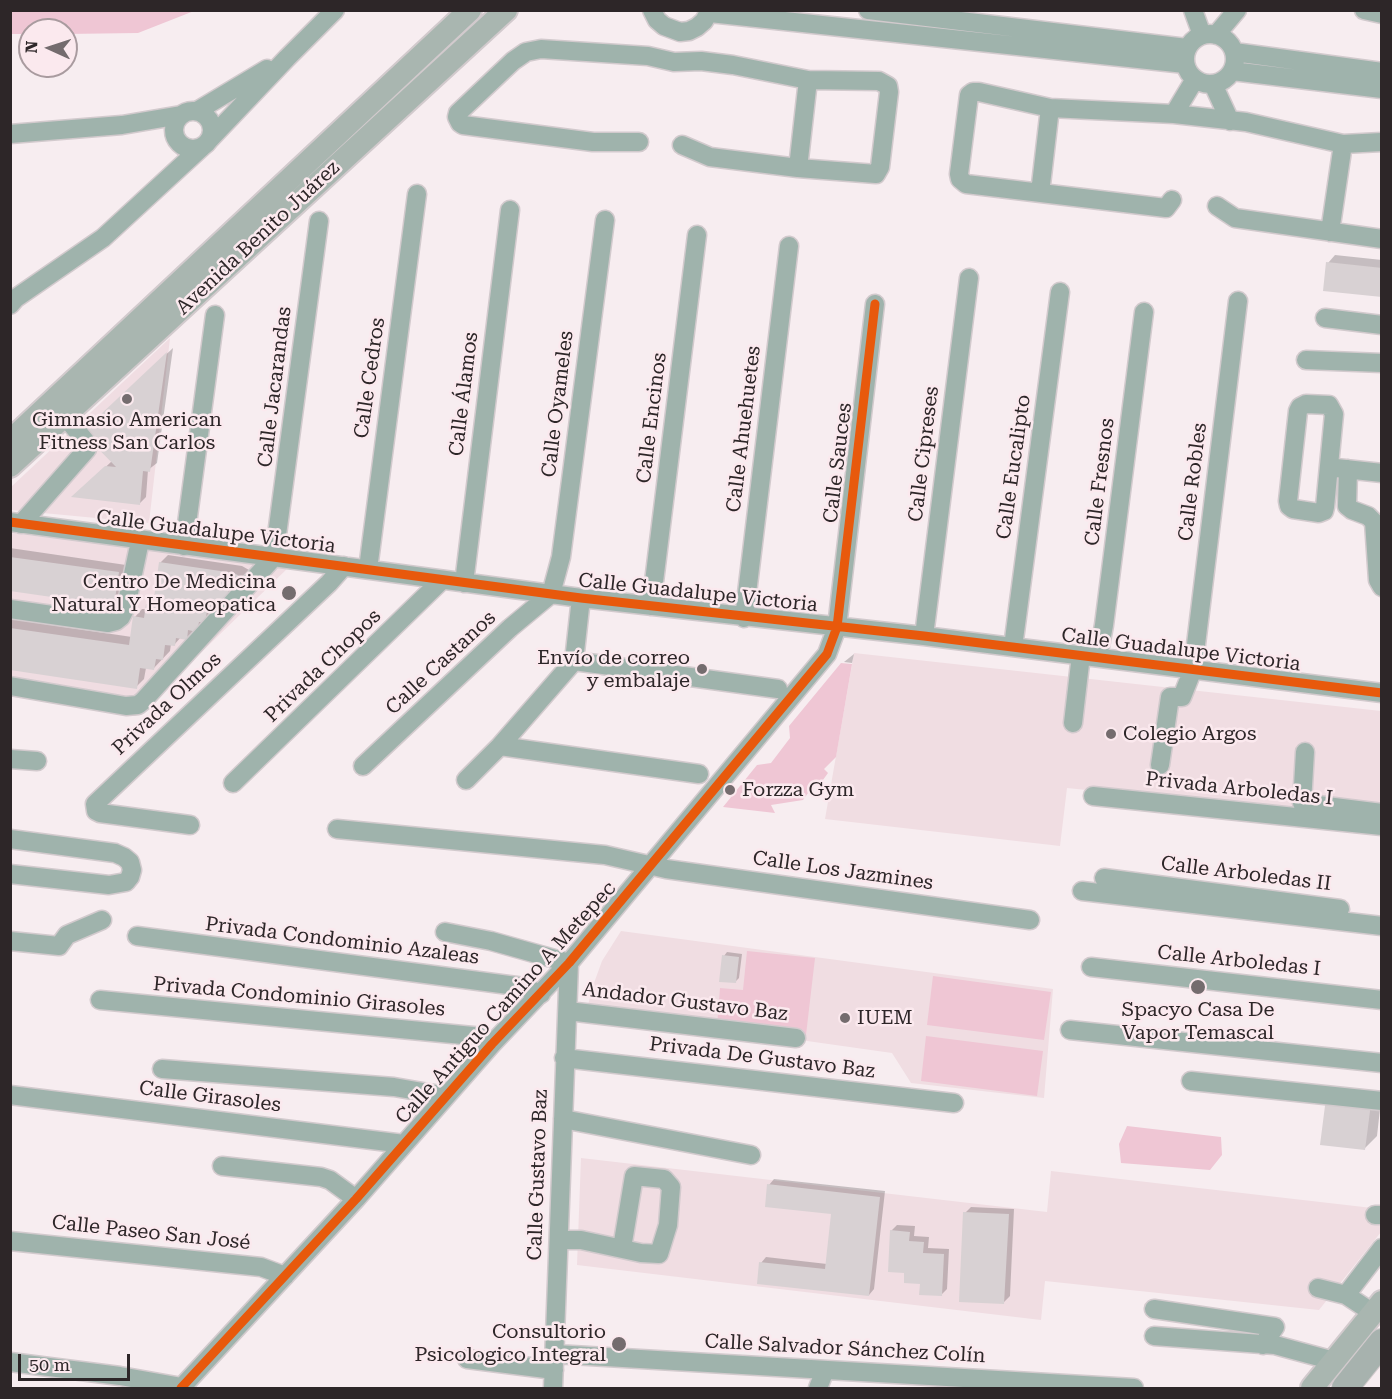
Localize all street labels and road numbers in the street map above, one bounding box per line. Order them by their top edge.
street label: Avenida Benito Juárez [171,156,345,320]
street label: Calle Jacarandas [253,305,297,469]
street label: Calle Cedros [350,316,390,440]
street label: Calle Oyameles [537,329,579,479]
street label: Calle Álamos [444,331,484,457]
street label: Calle Ahuehuetes [722,344,766,514]
street label: Calle Encinos [632,351,672,485]
street label: Calle Cipreses [904,385,944,523]
street label: Calle Eucalipto [992,393,1036,541]
street label: Calle Sauces [819,401,857,525]
street label: Calle Fresnos [1080,417,1120,547]
street label: Calle Robles [1174,421,1212,543]
street label: Calle Guadalupe Victoria [95,505,337,559]
street label: Calle Guadalupe Victoria [577,568,819,618]
street label: Privada Chopos [260,604,386,728]
street label: Calle Castanos [381,606,501,720]
street label: Calle Guadalupe Victoria [1060,623,1302,677]
street label: Privada Olmos [108,647,226,761]
street label: Privada Arboledas I [1144,767,1334,811]
street label: Calle Los Jazmines [751,846,935,896]
street label: Calle Arboledas II [1159,852,1333,896]
street label: Calle Antiguo Camino A Metepec [391,877,621,1129]
street label: Privada Condominio Azaleas [204,912,480,970]
street label: Calle Arboledas I [1156,940,1322,982]
street label: Privada Condominio Girasoles [152,972,446,1022]
street label: Andador Gustavo Baz [581,978,789,1026]
street label: Privada De Gustavo Baz [648,1032,876,1084]
street label: Calle Girasoles [138,1076,282,1118]
street label: Calle Gustavo Baz [523,1089,553,1261]
street label: Calle Paseo San José [51,1211,251,1255]
street label: Calle Salvador Sánchez Colín [704,1330,986,1368]

